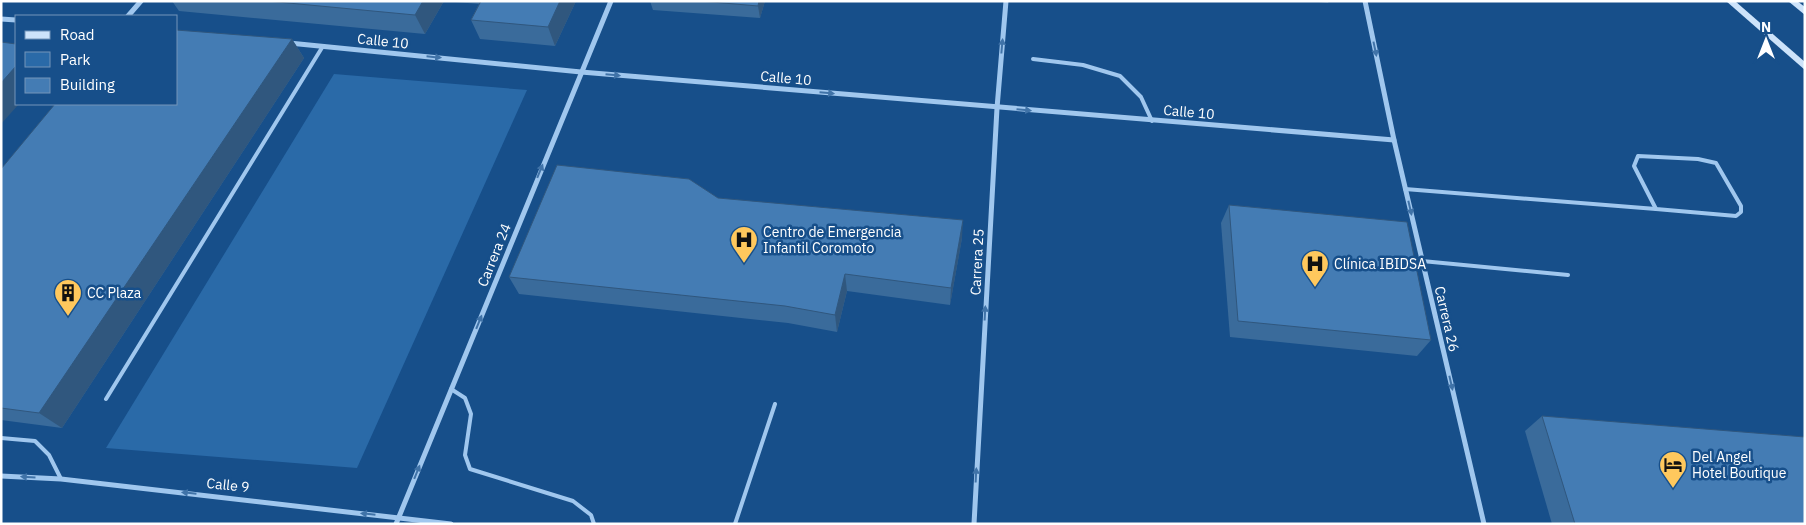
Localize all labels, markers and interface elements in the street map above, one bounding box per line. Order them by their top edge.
legend [15,15,178,105]
north arrow [1741,15,1791,65]
text: N [1761,18,1771,36]
text: Road [60,25,95,44]
street label: Calle 10 [356,29,410,53]
one-way arrow [998,38,1006,54]
one-way arrow [1371,41,1379,57]
text: Park [60,50,90,69]
one-way arrow [426,53,442,61]
street label: Calle 10 [760,67,812,89]
one-way arrow [605,71,621,79]
text: Building [60,75,115,94]
one-way arrow [820,90,836,98]
street label: Calle 10 [1163,101,1215,123]
one-way arrow [1016,106,1032,114]
one-way arrow [537,164,545,178]
one-way arrow [1406,200,1414,215]
street label: Carrera 24 [473,221,515,289]
place label: Centro de Emergencia Infantil Coromoto [763,223,902,257]
hospital icon: Centro de Emergencia Infantil Coromoto [729,225,759,264]
street label: Carrera 25 [966,228,988,296]
hospital icon: Clínica IBIDSA [1300,249,1330,288]
place label: Clínica IBIDSA [1334,255,1426,273]
building icon: CC Plaza [53,278,83,317]
place label: CC Plaza [87,284,142,302]
street label: Carrera 26 [1431,284,1463,354]
one-way arrow [982,305,990,321]
one-way arrow [475,314,483,329]
one-way arrow [1447,375,1455,391]
place label: Del Angel Hotel Boutique [1692,448,1787,482]
hotel icon: Del Angel Hotel Boutique [1658,450,1688,489]
one-way arrow [413,464,421,479]
one-way arrow [973,467,981,483]
one-way arrow [19,473,35,481]
street label: Calle 9 [206,474,250,496]
one-way arrow [181,489,197,497]
one-way arrow [360,509,376,517]

